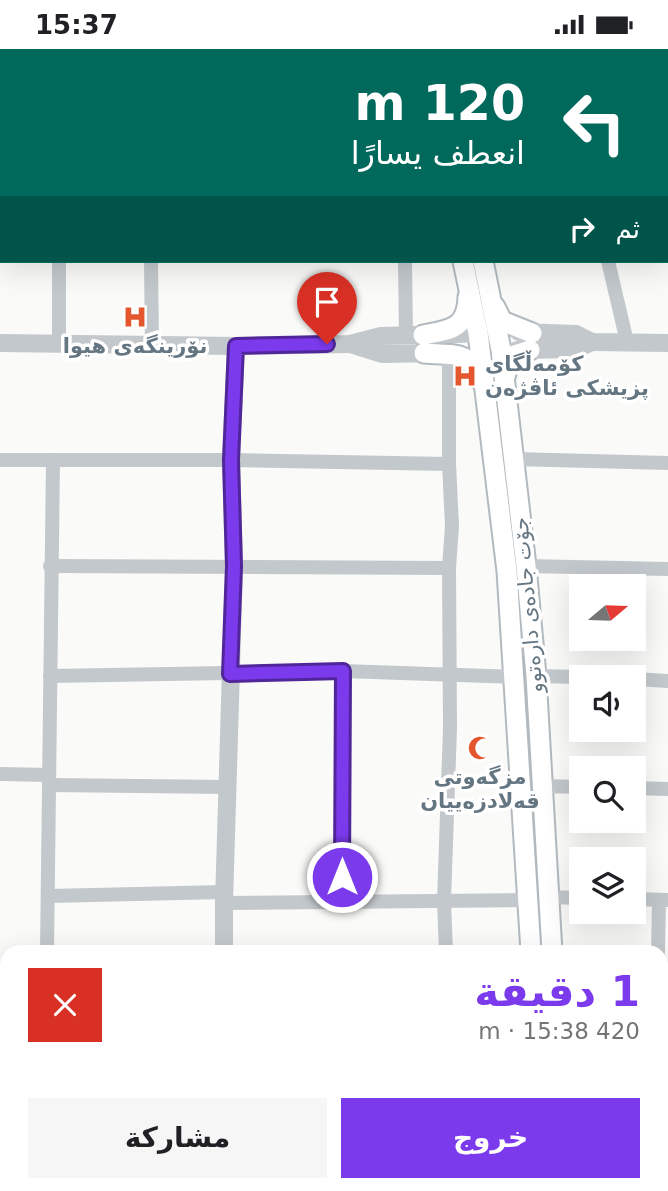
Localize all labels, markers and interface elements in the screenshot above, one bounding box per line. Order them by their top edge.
text: 15:37 [35,10,118,40]
text: 120 m [355,75,525,132]
icon: left [549,77,640,168]
text: انعطف يسارًا [351,134,525,172]
icon: right [563,210,601,248]
text: ثم [615,214,640,244]
pin [297,272,357,344]
icon: arrive [308,283,346,321]
hospital icon: نۆرینگەی هیوا [121,303,149,331]
place label: نۆرینگەی هیوا [63,333,207,358]
place label: کۆمەڵگای پزیشکی ئاڤژەن [485,350,649,400]
hospital icon: کۆمەڵگای پزیشکی ئاڤژەن [451,362,479,390]
street label: جۆت جادەی دارەتوو [508,516,548,695]
north arrow [569,574,646,651]
map controls [569,574,646,924]
button: sound [569,665,646,742]
mosque icon: مزگەوتی قەلادزەییان [466,734,494,762]
button: search [569,756,646,833]
place label: مزگەوتی قەلادزەییان [420,764,540,813]
position arrow [305,840,379,914]
button: layers [569,847,646,924]
text: 1 دقيقة [474,967,640,1016]
button: close [28,968,102,1042]
text: 420 m · 15:38 [478,1018,640,1044]
button: مشاركة [28,1098,327,1178]
button: خروج [341,1098,640,1178]

